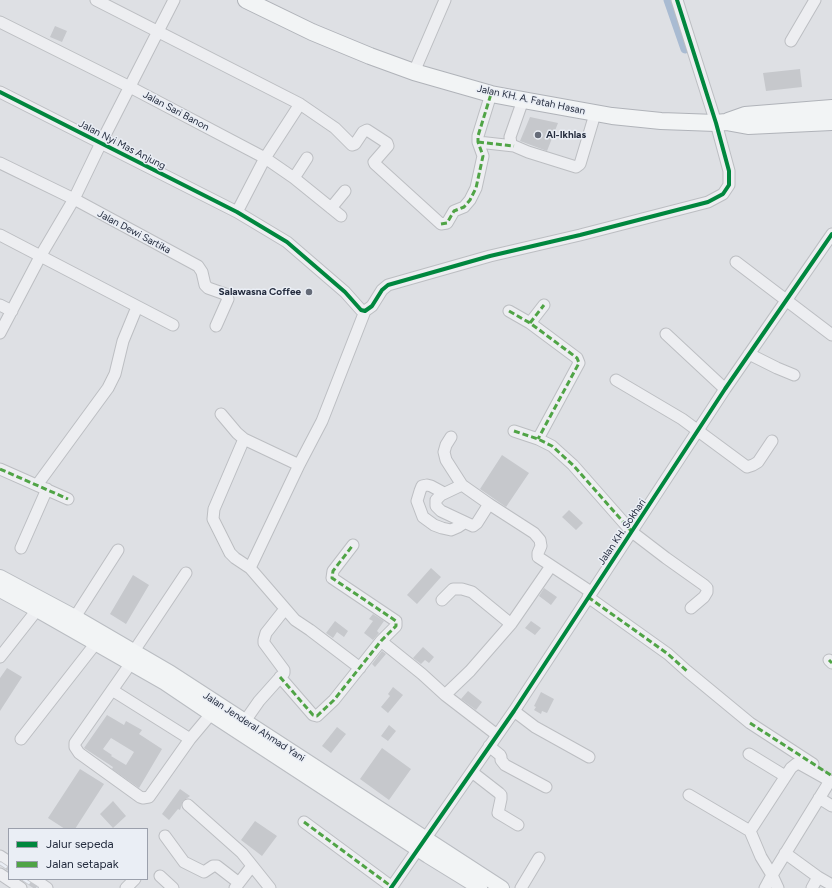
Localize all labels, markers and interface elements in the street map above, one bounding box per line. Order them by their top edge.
street label: Jalan KH. A. Fatah Hasan [476,83,586,117]
street label: Jalan Sari Banon [141,89,211,133]
street label: Jalan Nyi Mas Anjung [76,118,168,172]
place label: Al-Ikhlas [546,129,586,141]
marker: Al-Ikhlas [533,130,543,140]
street label: Jalan Dewi Sartika [95,208,173,256]
place label: Salawasna Coffee [219,286,301,298]
marker: Salawasna Coffee [304,287,314,297]
street label: Jalan KH. Sokhari [596,497,648,567]
street label: Jalan Jenderal Ahmad Yani [201,690,307,764]
legend [8,828,148,880]
text: Jalur sepeda [46,837,114,851]
text: Jalan setapak [46,857,119,871]

